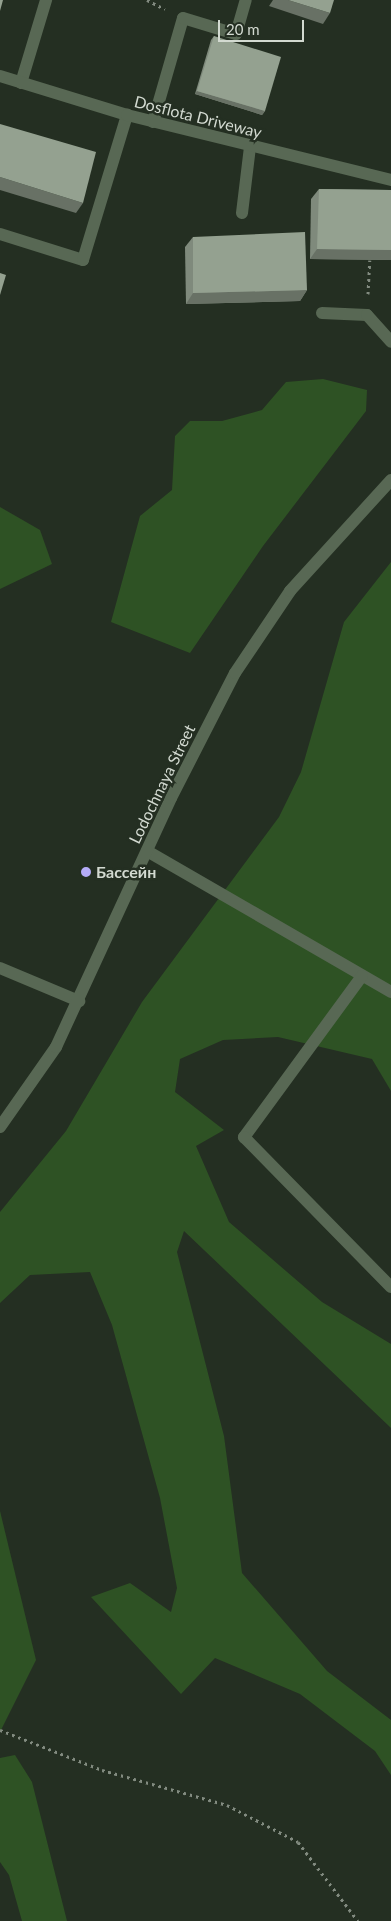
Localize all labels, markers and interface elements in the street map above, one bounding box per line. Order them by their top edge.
scale bar [221,10,307,42]
text: 20 m [226,20,260,38]
street label: Dosflota Driveway [132,92,264,142]
street label: Lodochnaya Street [125,721,199,847]
place label: Бассейн [96,862,156,882]
marker: Бассейн [80,866,92,878]

